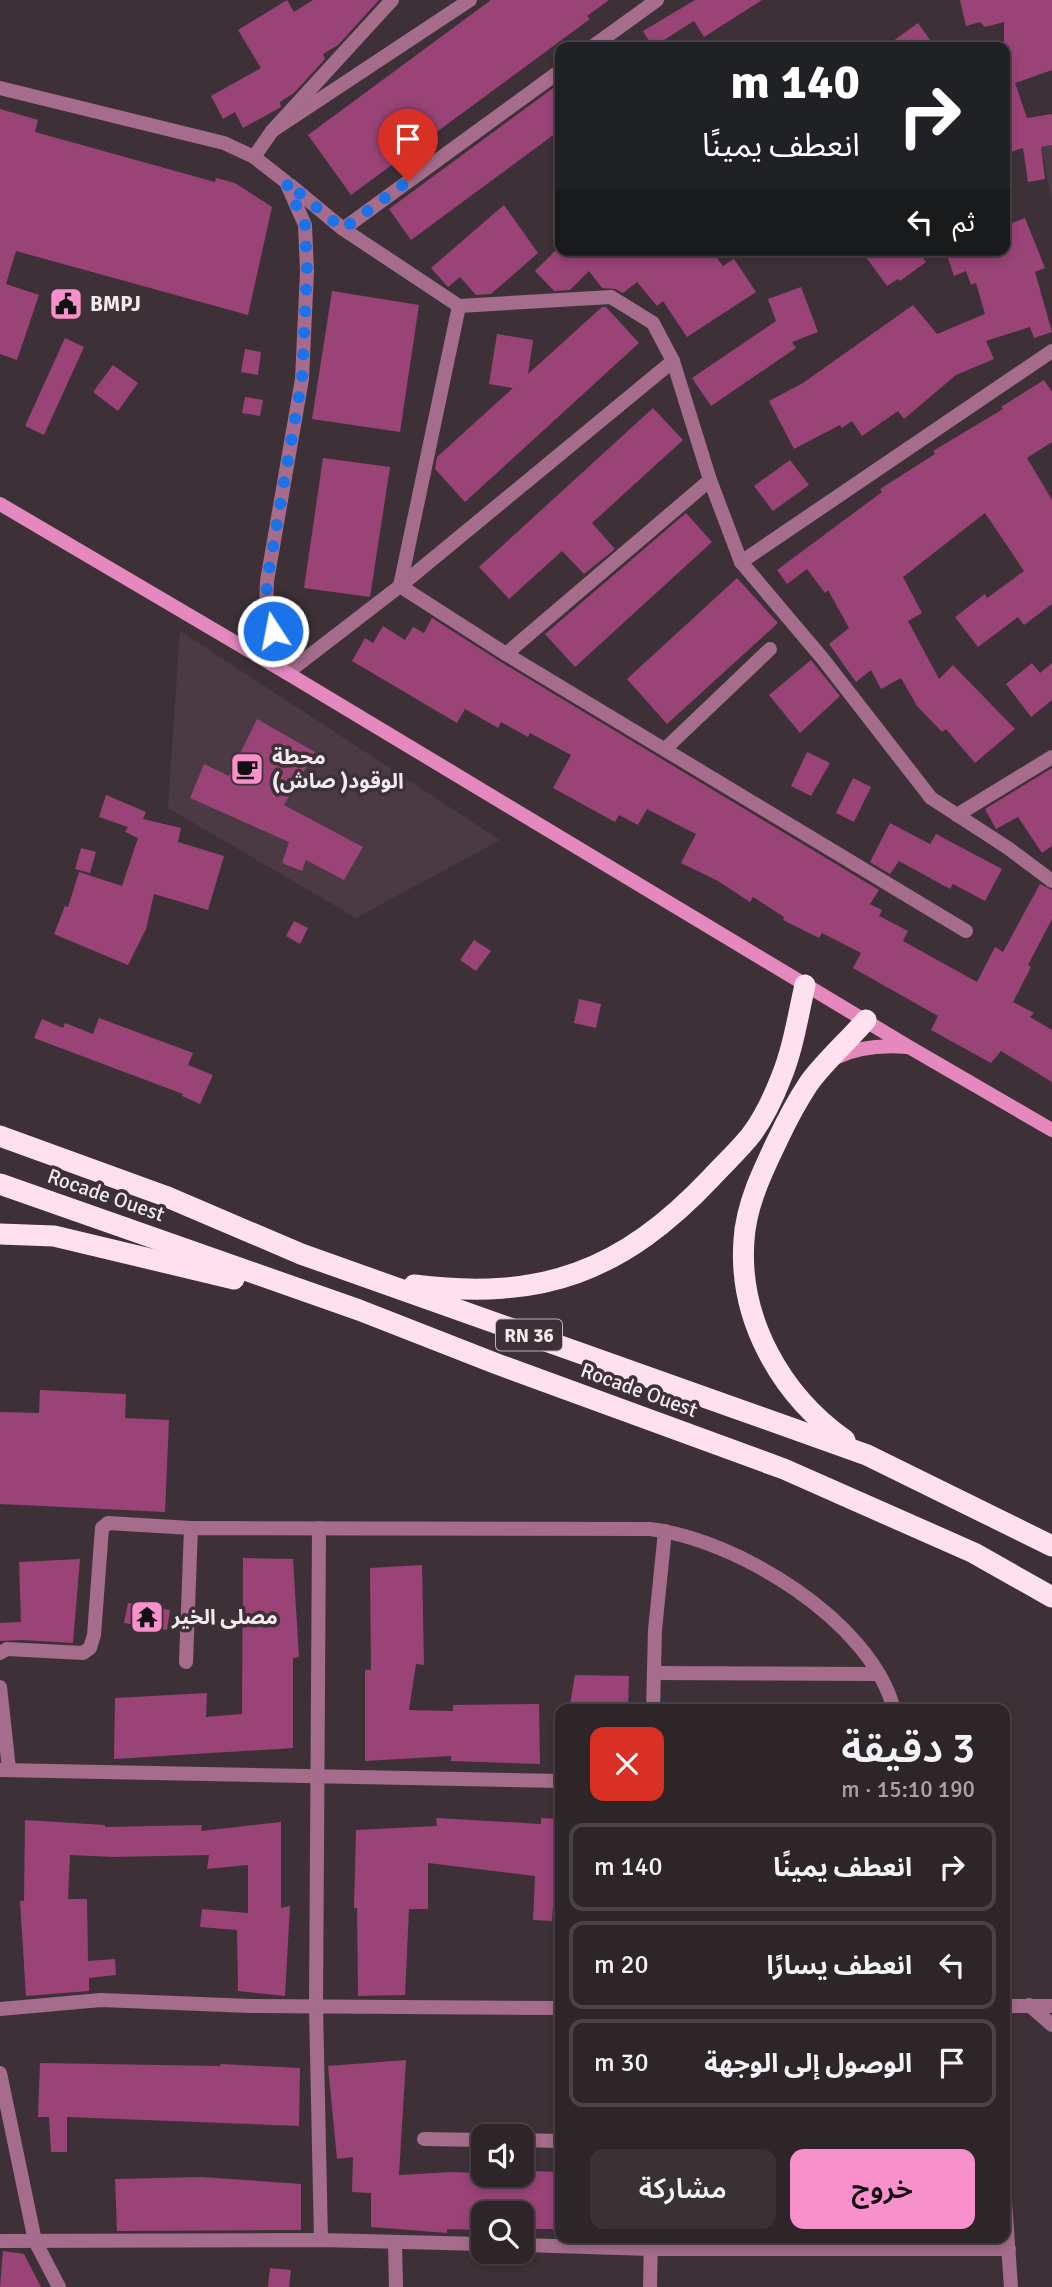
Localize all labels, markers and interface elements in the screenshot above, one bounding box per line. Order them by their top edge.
text: 140 m [730,52,860,112]
icon: right [884,70,975,161]
pin [378,109,438,181]
icon: arrive [389,120,427,158]
text: انعطف يمينًا [702,126,860,165]
icon: left [901,203,939,241]
text: ثم [953,207,975,239]
public building icon: BMPJ [47,285,85,323]
place label: BMPJ [90,291,141,317]
position arrow [236,594,310,668]
place label: محطة الوقود( صاش) [272,744,404,794]
cafe icon: محطة الوقود( صاش) [228,750,266,788]
street label: Rocade Ouest [44,1163,168,1227]
road number: RN 36 [496,1320,562,1350]
street label: Rocade Ouest [577,1357,701,1423]
temple icon: مصلى الخير [128,1598,166,1636]
place label: مصلى الخير [171,1604,278,1630]
text: 3 دقيقة [841,1723,975,1774]
button: close [590,1727,664,1801]
text: 190 m · 15:10 [841,1775,975,1804]
icon: right [933,1848,971,1886]
text: 140 m [594,1851,663,1883]
text: انعطف يمينًا [773,1852,912,1884]
icon: left [933,1946,971,1984]
text: 20 m [594,1949,649,1981]
text: انعطف يسارًا [767,1950,912,1982]
icon: arrive [933,2044,971,2082]
text: 30 m [594,2047,649,2079]
text: الوصول إلى الوجهة [704,2048,912,2080]
map controls [471,2124,534,2264]
button: sound [471,2124,534,2187]
button: مشاركة [590,2149,776,2229]
button: خروج [790,2149,975,2229]
button: search [471,2201,534,2264]

